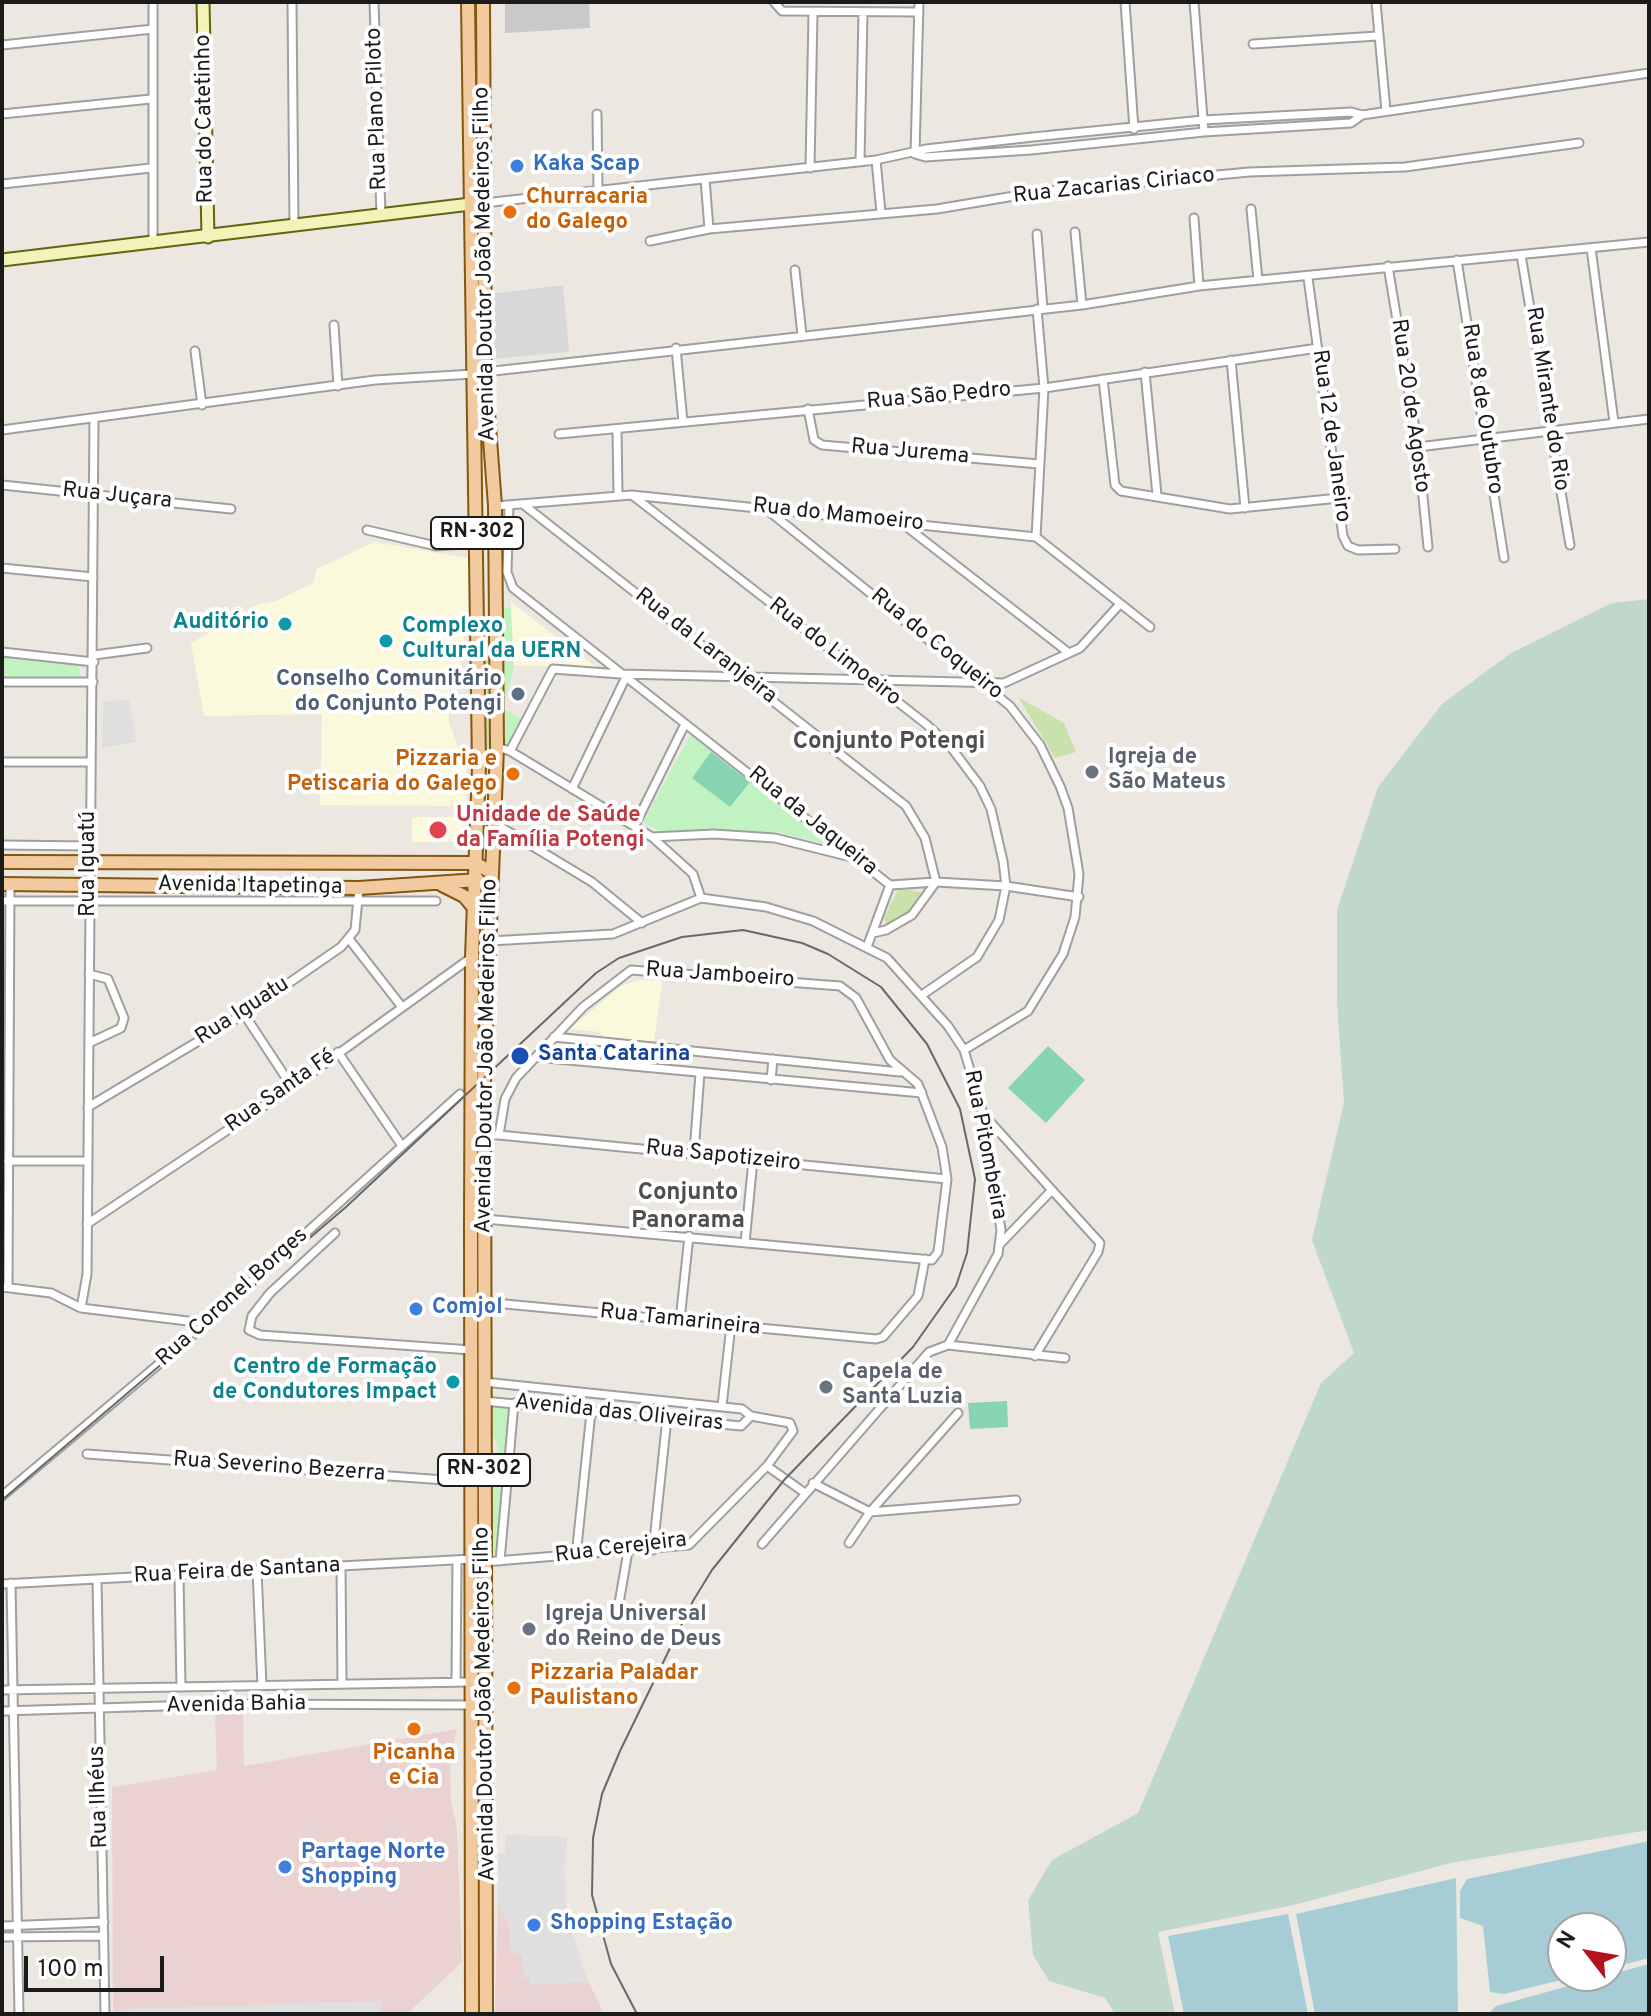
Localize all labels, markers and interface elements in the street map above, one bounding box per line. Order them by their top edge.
street label: Rua Plano Piloto [362,27,394,191]
street label: Rua do Catetinho [191,34,221,204]
street label: Avenida Doutor João Medeiros Filho [470,86,502,442]
place label: Kaka Scap [533,153,640,179]
marker: Kaka Scap [508,157,526,175]
street label: Rua Zacarias Ciriaco [1012,163,1216,211]
place label: Churracaria do Galego [526,186,648,238]
marker: Churracaria do Galego [501,203,519,221]
street label: Rua Mirante do Rio [1518,305,1574,493]
street label: Rua 20 de Agosto [1384,317,1434,495]
street label: Rua 8 de Outubro [1454,322,1508,496]
street label: Rua 12 de Janeiro [1305,348,1355,524]
street label: Rua São Pedro [866,378,1012,416]
street label: Rua Jurema [850,435,970,471]
street label: Rua Juçara [61,478,173,516]
street label: Rua do Mamoeiro [751,494,925,538]
road number: RN-302 [431,517,523,549]
street label: Rua da Laranjeira [629,583,781,711]
street label: Rua do Coqueiro [864,584,1008,706]
street label: Rua do Limoeiro [763,593,905,713]
place label: Auditório [173,611,269,637]
marker: Auditório [276,615,294,633]
place label: Complexo Cultural da UERN [402,615,581,666]
marker: Complexo Cultural da UERN [377,632,395,650]
place label: Conselho Comunitário do Conjunto Potengi [276,668,502,720]
marker: Conselho Comunitário do Conjunto Potengi [509,685,527,703]
district label: Conjunto Potengi [793,729,985,757]
place label: Igreja de São Mateus [1108,746,1226,798]
place label: Pizzaria e Petiscaria do Galego [287,748,497,800]
street label: Rua da Jaqueira [742,762,882,882]
marker: Igreja de São Mateus [1083,763,1101,781]
marker: Pizzaria e Petiscaria do Galego [504,765,522,783]
place label: Unidade de Saúde da Família Potengi [456,804,644,856]
street label: Rua Iguatú [77,811,103,917]
marker: Unidade de Saúde da Família Potengi [427,819,449,841]
street label: Avenida Itapetinga [157,872,343,902]
street label: Avenida Doutor João Medeiros Filho [472,878,504,1234]
street label: Rua Jamboeiro [645,958,795,994]
street label: Rua Iguatu [191,972,295,1052]
place label: Santa Catarina [538,1043,690,1069]
street label: Rua Santa Fé [221,1044,341,1140]
marker: Santa Catarina [509,1045,531,1067]
street label: Rua Pitombeira [957,1068,1011,1222]
street label: Rua Sapotizeiro [644,1136,802,1178]
district label: Conjunto Panorama [631,1180,745,1236]
street label: Rua Coronel Borges [152,1223,314,1373]
place label: Comjol [432,1296,503,1322]
street label: Rua Tamarineira [598,1299,762,1343]
marker: Comjol [407,1300,425,1318]
place label: Centro de Formação de Condutores Impact [212,1356,437,1408]
place label: Capela de Santa Luzia [842,1361,963,1412]
marker: Centro de Formação de Condutores Impact [444,1373,462,1391]
marker: Capela de Santa Luzia [817,1378,835,1396]
street label: Avenida das Oliveiras [513,1390,725,1438]
street label: Rua Severino Bezerra [172,1447,386,1489]
road number: RN-302 [438,1454,530,1486]
street label: Avenida Doutor João Medeiros Filho [470,1526,502,1882]
street label: Rua Cerejeira [554,1528,688,1570]
street label: Rua Feira de Santana [133,1553,341,1591]
place label: Igreja Universal do Reino de Deus [545,1603,722,1654]
marker: Igreja Universal do Reino de Deus [520,1620,538,1638]
place label: Pizzaria Paladar Paulistano [530,1662,698,1714]
marker: Pizzaria Paladar Paulistano [505,1679,523,1697]
street label: Avenida Bahia [166,1692,306,1720]
marker: Picanha e Cia [405,1720,423,1738]
place label: Picanha e Cia [373,1742,455,1794]
street label: Rua Ilhéus [85,1745,115,1849]
place label: Partage Norte Shopping [301,1841,445,1892]
marker: Partage Norte Shopping [276,1858,294,1876]
place label: Shopping Estação [550,1912,733,1938]
north arrow [1547,1912,1627,1992]
marker: Shopping Estação [525,1916,543,1934]
text: N [1552,1927,1583,1954]
scale bar [28,1940,168,1990]
text: 100 m [38,1955,104,1985]

